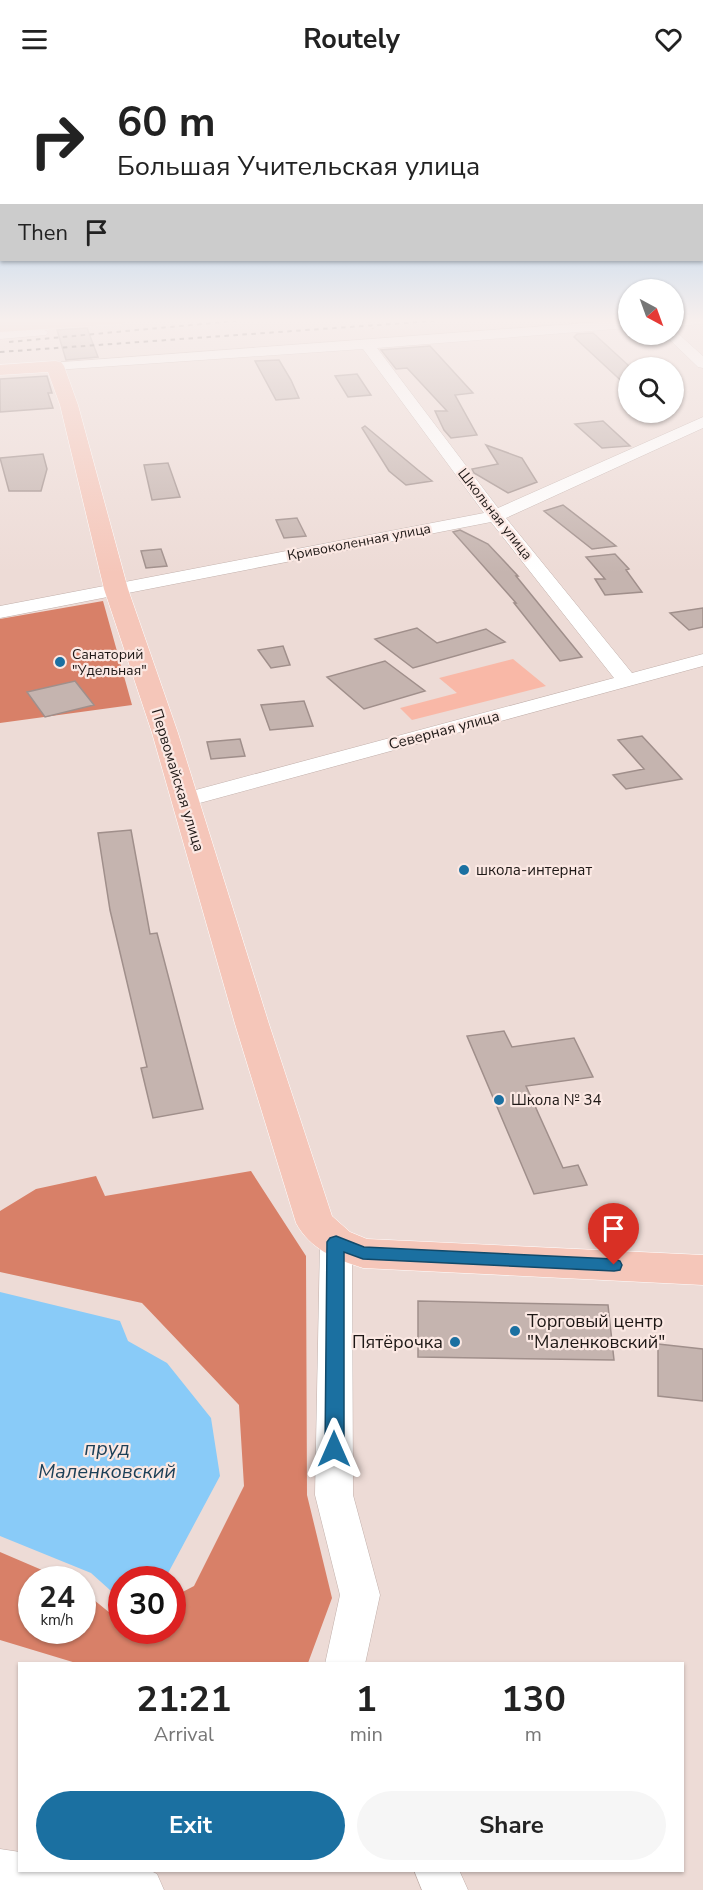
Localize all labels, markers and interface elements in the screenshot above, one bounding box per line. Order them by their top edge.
text: Routely [303,21,400,58]
icon: menu [18,23,51,56]
icon: heart [652,23,685,56]
text: 60 m [117,94,216,151]
icon: right [18,102,96,180]
text: Большая Учительская улица [117,148,480,185]
icon: arrive [80,216,113,249]
text: Then [18,218,68,248]
north arrow [618,279,684,345]
map controls [618,279,684,423]
button: search [618,357,684,423]
street label: Школьная улица [453,464,537,564]
street label: Кривоколенная улица [286,519,432,565]
place label: Санаторий "Удельная" [72,645,147,680]
marker: Санаторий "Удельная" [53,655,67,669]
street label: Первомайская улица [147,706,209,854]
street label: Северная улица [386,706,502,754]
place label: школа-интернат [476,860,592,880]
marker: школа-интернат [457,863,471,877]
place label: Школа № 34 [511,1090,602,1110]
marker: Школа № 34 [492,1093,506,1107]
pin [588,1203,639,1265]
icon: arrive [597,1212,630,1245]
place label: Торговый центр "Маленковский" [527,1309,665,1354]
marker: Торговый центр "Маленковский" [508,1324,522,1338]
place label: Пятёрочка [352,1330,443,1354]
marker: Пятёрочка [448,1335,462,1349]
position arrow [302,1417,366,1481]
water label: пруд Маленковский [38,1435,176,1485]
speed limit sign: 30 [108,1566,186,1644]
text: 24 [39,1577,75,1618]
text: km/h [40,1610,74,1630]
text: 21:21 [136,1675,232,1724]
text: 1 [355,1675,377,1724]
text: 130 [501,1675,566,1724]
text: Arrival [154,1721,214,1748]
text: min [350,1721,383,1748]
text: m [525,1721,542,1748]
button: Exit [36,1791,345,1860]
button: Share [357,1791,666,1860]

